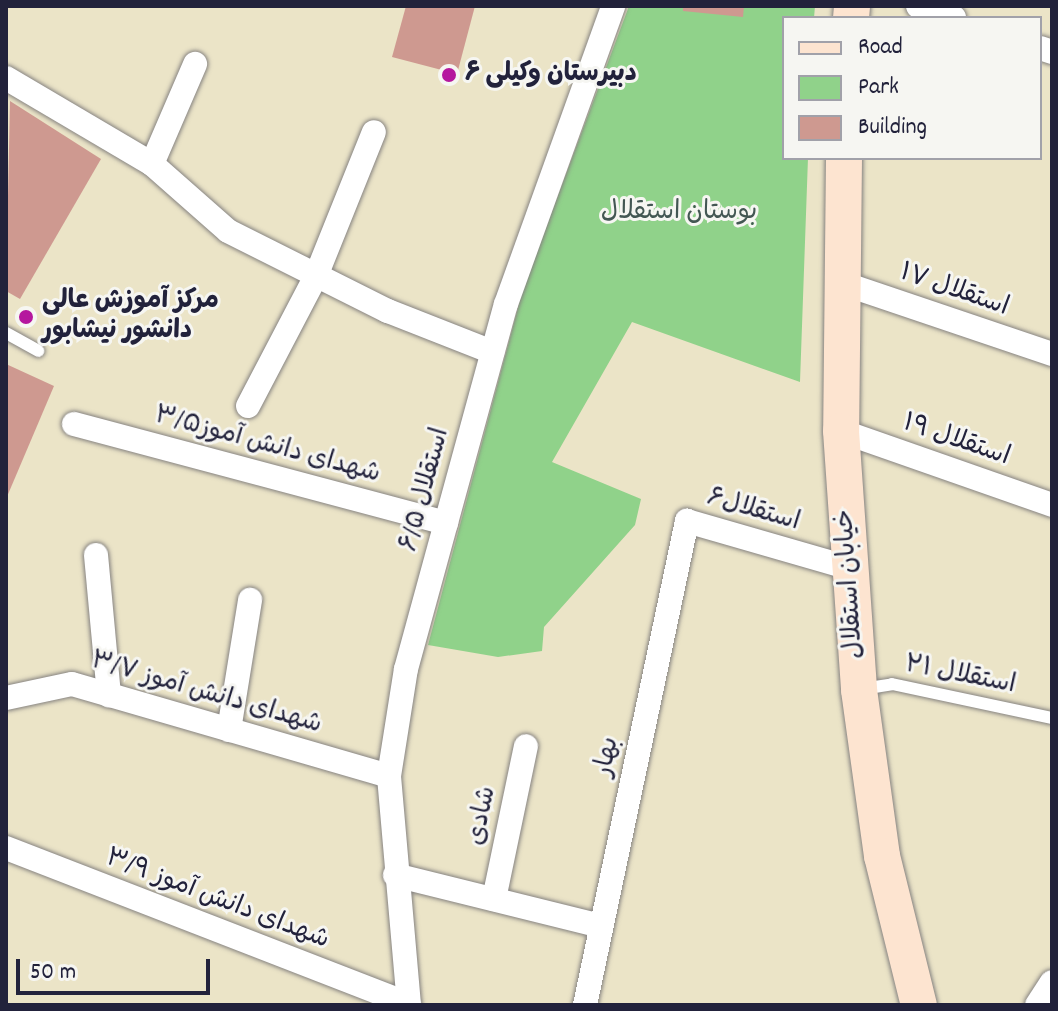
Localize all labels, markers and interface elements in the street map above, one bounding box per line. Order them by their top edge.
legend [782,16,1042,160]
text: Road [858,31,903,65]
place label: دبیرستان وکیلی ۶ [465,59,637,91]
marker: دبیرستان وکیلی ۶ [440,66,458,84]
text: Park [858,71,899,105]
text: Building [858,111,927,145]
park label: بوستان استقلال [601,197,757,229]
street label: استقلال ۱۷ [895,258,1013,324]
place label: مرکز آموزش عالی دانشور نیشابور [42,286,219,348]
marker: مرکز آموزش عالی دانشور نیشابور [17,308,35,326]
street label: شهدای دانش آموز۳/۵ [151,401,383,491]
street label: استقلال ۱۹ [898,408,1014,474]
street label: استقلال ۶/۵ [395,425,457,555]
street label: استقلال۶ [703,483,803,539]
street label: خیابان استقلال [830,508,872,660]
street label: شهدای دانش آموز ۳/۷ [87,646,325,742]
street label: استقلال ۲۱ [902,650,1018,702]
street label: بهار [589,734,627,780]
street label: شادی [462,784,504,848]
street label: شهدای دانش آموز ۳/۹ [101,843,333,957]
scale bar [20,943,214,993]
text: 50 m [30,956,76,990]

